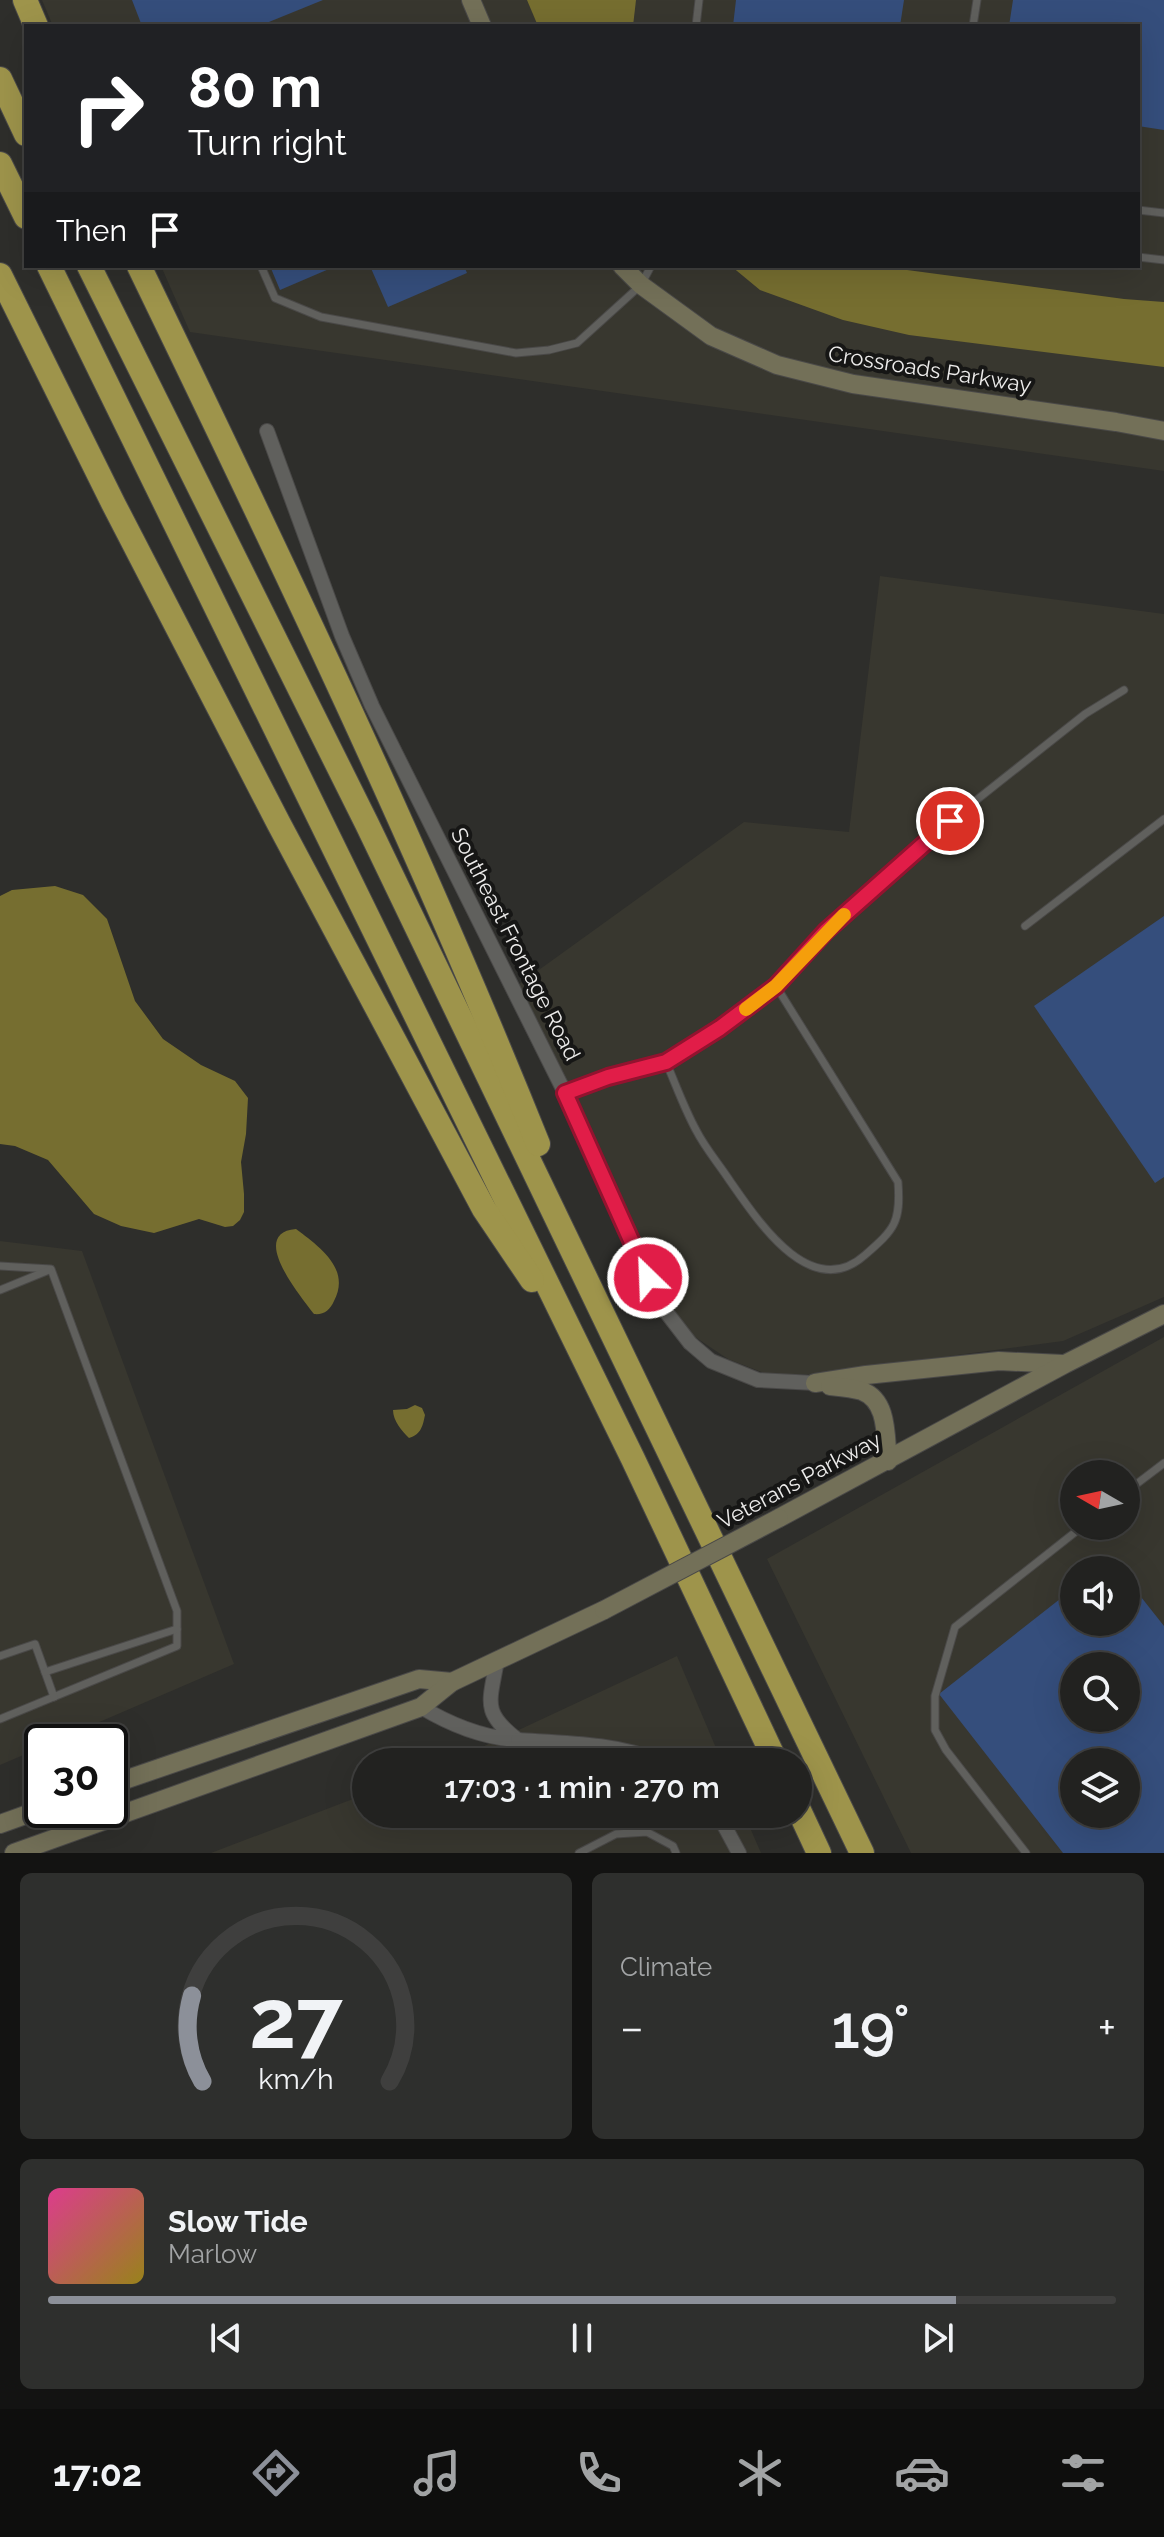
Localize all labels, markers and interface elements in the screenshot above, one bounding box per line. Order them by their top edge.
text: 80 m [188,54,322,120]
icon: right [56,56,160,160]
text: Turn right [188,121,347,163]
icon: arrive [143,208,187,252]
text: Then [56,213,127,248]
street label: Crossroads Parkway [827,340,1033,398]
pin [916,787,984,855]
icon: arrive [928,799,972,843]
street label: Southeast Frontage Road [446,823,586,1065]
position arrow [606,1236,690,1320]
street label: Veterans Parkway [713,1426,885,1534]
north arrow [1060,1460,1140,1540]
map controls [1060,1460,1140,1828]
button: sound [1060,1556,1140,1636]
button: search [1060,1652,1140,1732]
speed limit sign: 30 [24,1724,128,1828]
button: layers [1060,1748,1140,1828]
text: 17:03 · 1 min · 270 m [444,1770,720,1805]
text: Climate [620,1952,712,1982]
text: 27 [249,1970,343,2067]
text: 19° [831,1992,910,2062]
text: − [620,2002,644,2053]
text: + [1098,2002,1116,2053]
text: km/h [258,2062,334,2096]
text: Slow Tide [168,2204,308,2239]
text: Marlow [168,2239,257,2269]
icon: previous [204,2316,248,2360]
icon: pause [560,2316,604,2360]
icon: next [916,2316,960,2360]
icon: directions [248,2445,304,2501]
icon: music [409,2445,465,2501]
icon: phone [571,2445,627,2501]
icon: climate [732,2445,788,2501]
icon: car [894,2445,950,2501]
icon: filters [1055,2445,1111,2501]
text: 17:02 [53,2452,142,2494]

